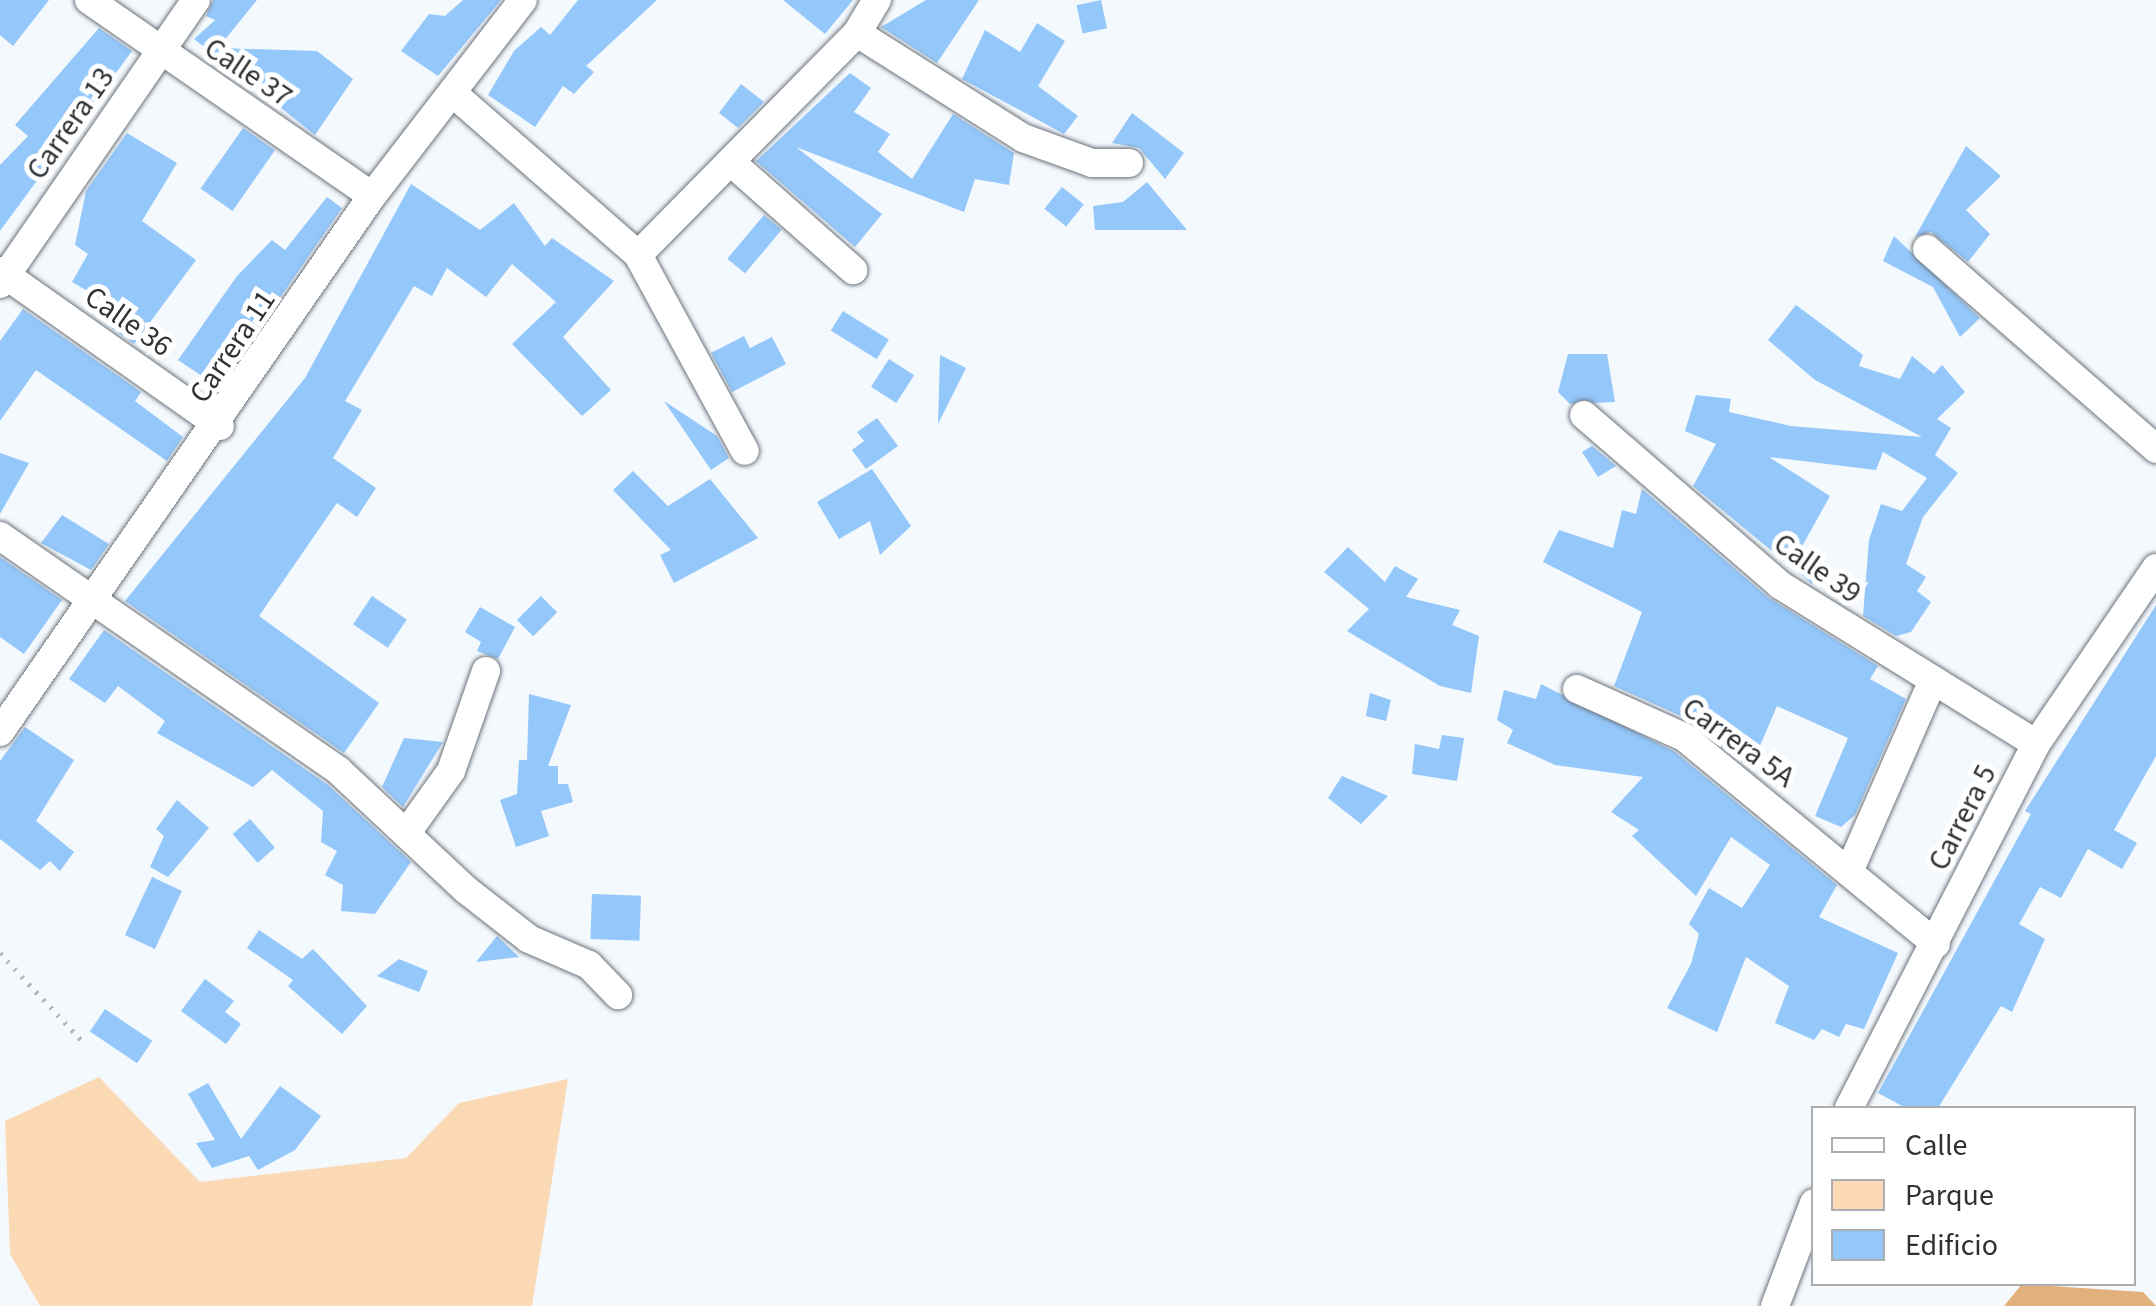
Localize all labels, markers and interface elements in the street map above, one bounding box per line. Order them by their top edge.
street label: Calle 37 [197,31,299,115]
street label: Carrera 13 [19,61,123,187]
street label: Calle 36 [77,279,179,365]
street label: Carrera 11 [182,284,284,410]
street label: Calle 39 [1766,526,1868,612]
street label: Carrera 5A [1675,690,1801,796]
street label: Carrera 5 [1921,759,2005,877]
legend [1811,1106,2136,1286]
text: Calle [1905,1124,1967,1167]
text: Parque [1905,1174,1994,1217]
text: Edificio [1905,1224,1998,1267]

